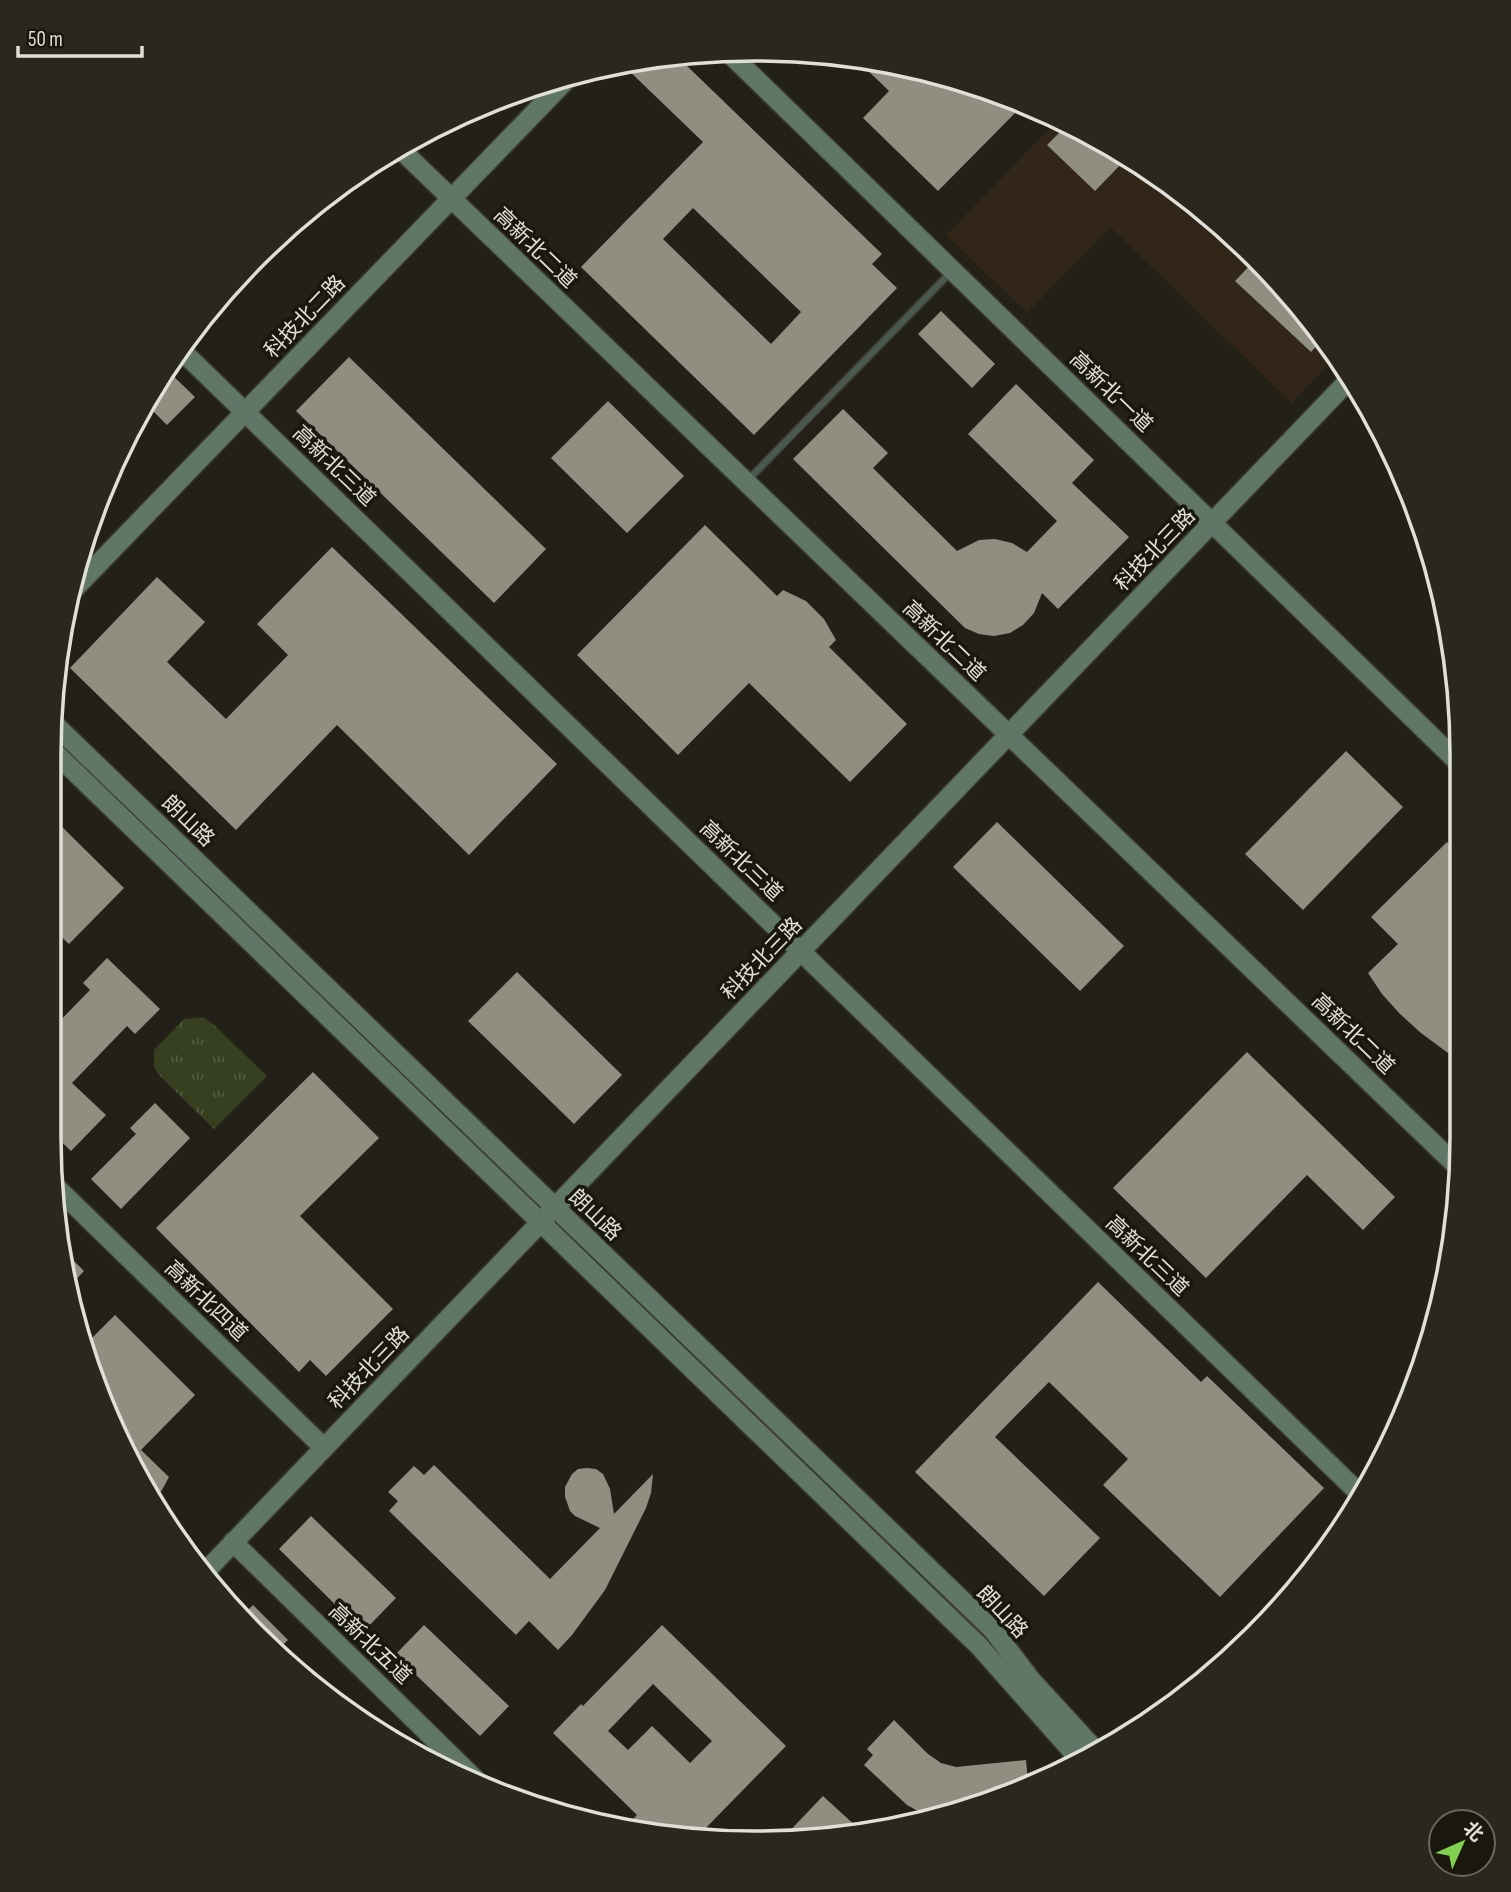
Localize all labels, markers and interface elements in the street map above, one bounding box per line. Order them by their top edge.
scale bar [18,14,142,58]
text: 50 m [28,27,63,52]
street label: 高新北二道 [489,203,581,293]
street label: 科技北二路 [260,271,350,363]
street label: 高新北一道 [1065,347,1157,437]
street label: 高新北三道 [288,421,380,511]
street label: 科技北三路 [1110,504,1200,596]
street label: 高新北二道 [898,596,990,686]
street label: 朗山路 [157,790,219,852]
street label: 高新北三道 [695,816,787,906]
street label: 科技北三路 [717,913,807,1005]
street label: 高新北二道 [1307,989,1399,1079]
street label: 朗山路 [564,1184,626,1246]
street label: 高新北三道 [1101,1211,1193,1301]
street label: 高新北四道 [160,1256,252,1346]
street label: 科技北三路 [324,1322,414,1414]
street label: 朗山路 [971,1580,1033,1644]
street label: 高新北五道 [324,1599,416,1689]
north arrow [1427,1808,1497,1878]
text: 北 [1458,1817,1488,1847]

